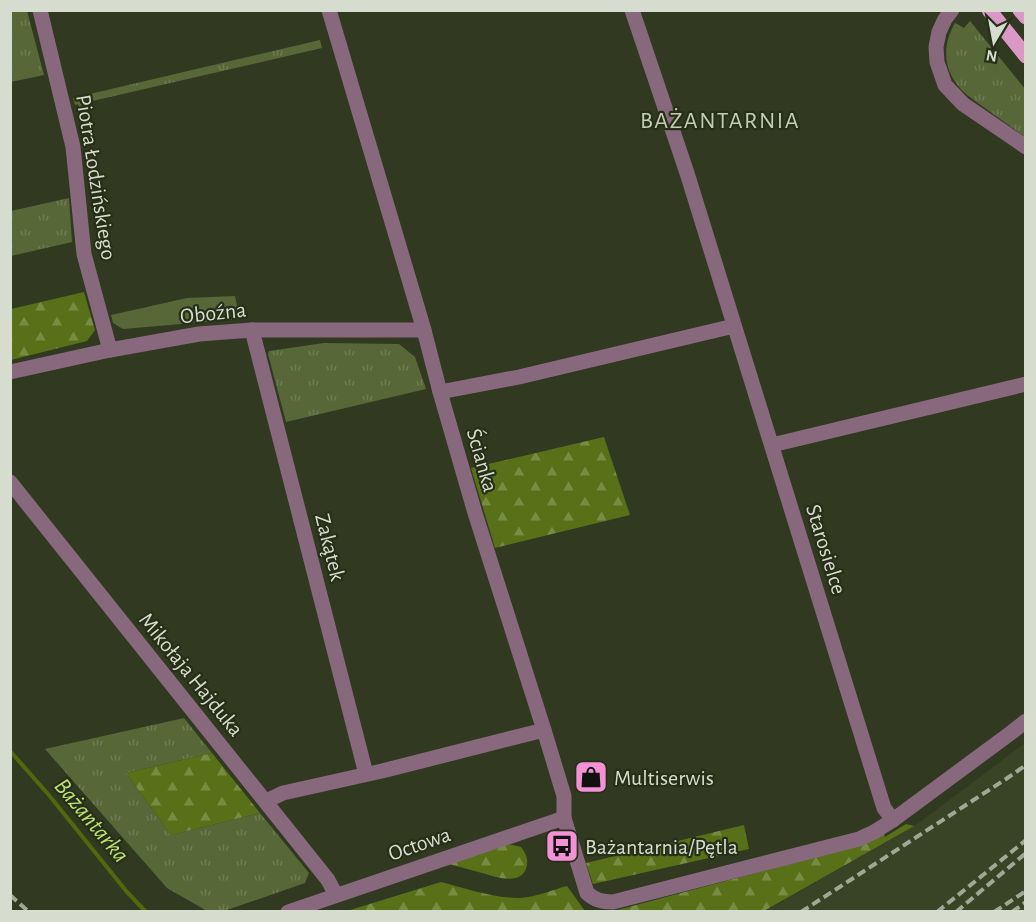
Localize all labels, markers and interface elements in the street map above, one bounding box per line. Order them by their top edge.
north arrow [964,12,1024,72]
text: N [985,47,998,65]
street label: Piotra Łodzińskiego [72,93,120,261]
district label: BAŻANTARNIA [640,108,800,133]
street label: Oboźna [179,299,247,327]
street label: Ścianka [463,426,503,494]
street label: Starosielce [802,502,850,597]
street label: Zakątek [311,511,349,583]
street label: Mikołaja Hajduka [135,609,247,740]
shop icon: Multiserwis [573,759,609,795]
place label: Multiserwis [614,767,714,789]
water label: Bażantarka [49,774,133,867]
street label: Octowa [385,823,453,865]
bus stop icon: Bażantarnia/Pętla [544,828,580,864]
place label: Bażantarnia/Pętla [585,836,738,858]

